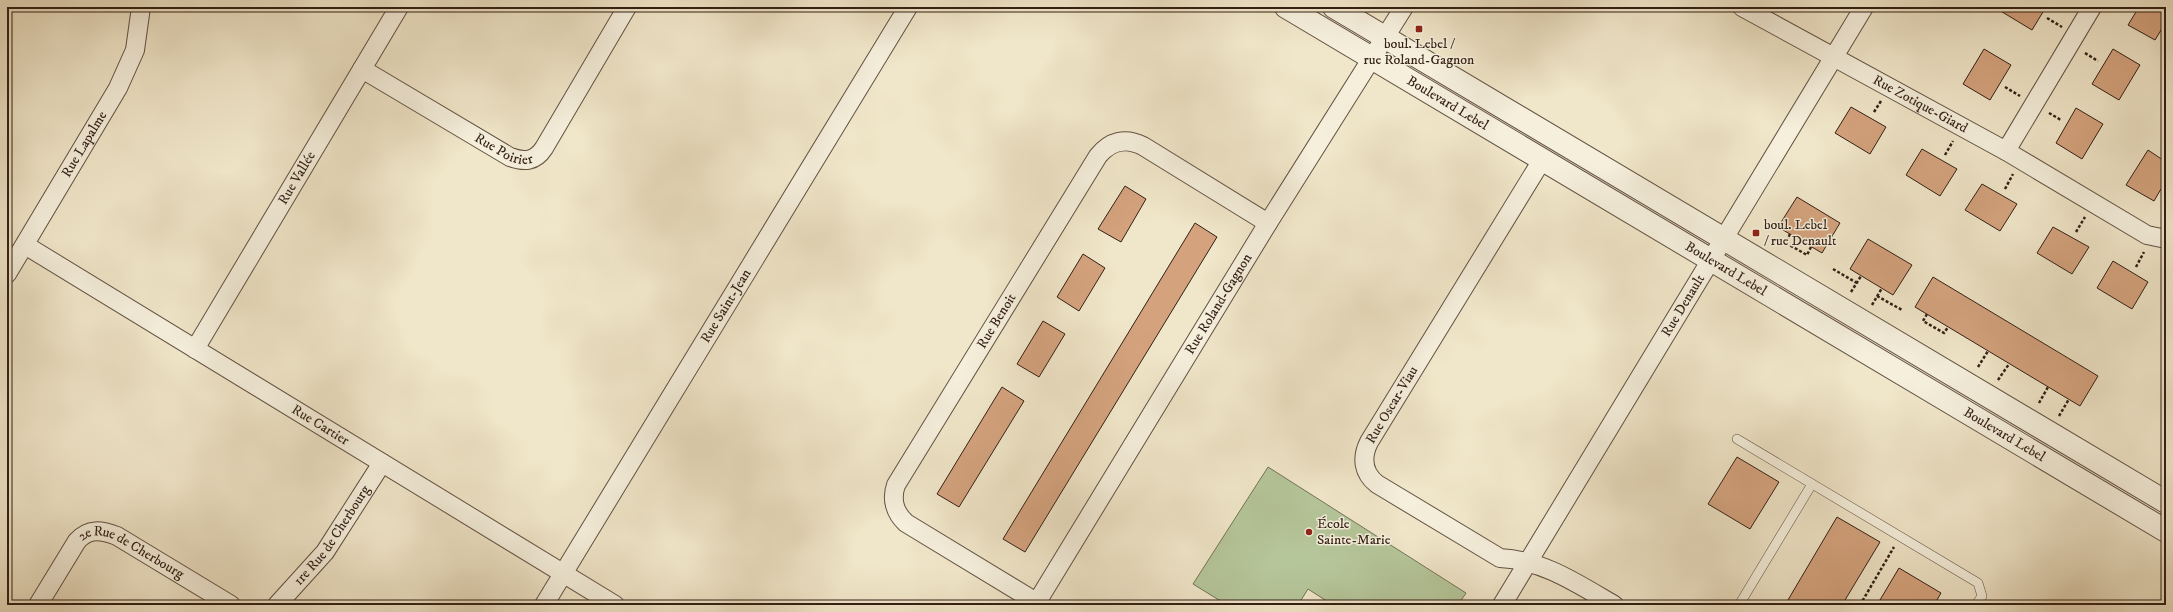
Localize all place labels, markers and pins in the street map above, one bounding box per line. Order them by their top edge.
marker: boul. Lebel / rue Roland-Gagnon [1414,24,1424,34]
place label: boul. Lebel / rue Roland-Gagnon [1364,35,1475,69]
place label: boul. Lebel / rue Denault [1764,216,1837,250]
marker: boul. Lebel / rue Denault [1751,228,1761,238]
place label: École Sainte-Marie [1317,515,1391,549]
marker: École Sainte-Marie [1304,527,1314,537]

